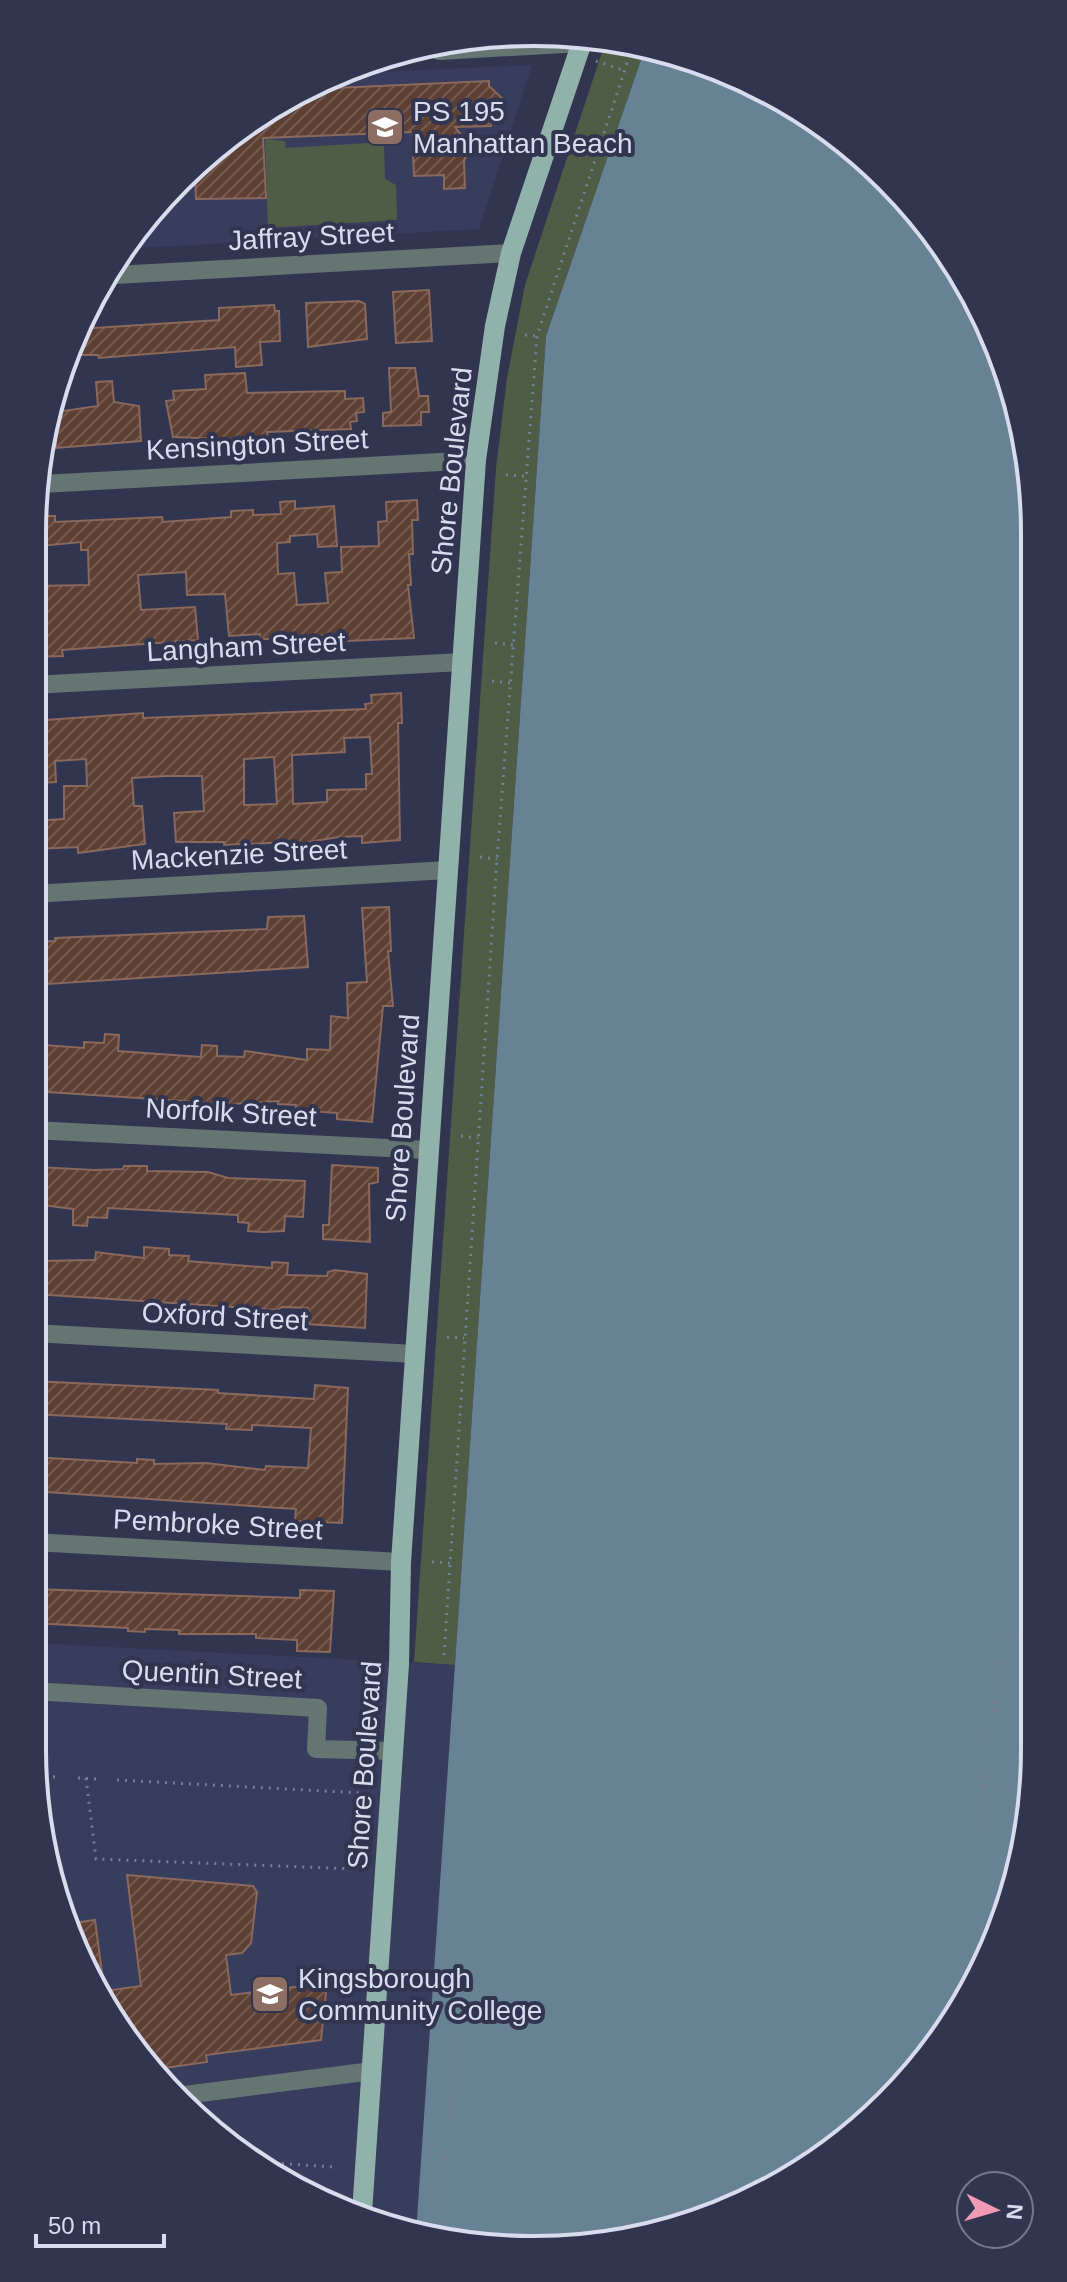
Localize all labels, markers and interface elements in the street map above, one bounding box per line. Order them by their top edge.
place label: PS 195 Manhattan Beach [413,96,633,159]
school or university icon: PS 195 Manhattan Beach [364,106,406,148]
street label: Jaffray Street [227,217,395,256]
street label: Shore Boulevard [425,366,478,576]
street label: Kensington Street [145,423,369,466]
street label: Langham Street [146,626,347,667]
street label: Mackenzie Street [130,833,348,876]
street label: Shore Boulevard [380,1013,425,1223]
street label: Norfolk Street [145,1093,317,1132]
street label: Oxford Street [141,1297,309,1336]
street label: Pembroke Street [112,1504,324,1545]
street label: Quentin Street [121,1654,303,1695]
street label: Shore Boulevard [342,1660,387,1870]
place label: Kingsborough Community College [298,1963,542,2026]
school or university icon: Kingsborough Community College [249,1973,291,2015]
north arrow [955,2170,1035,2250]
scale bar [36,2198,164,2248]
text: N [1001,2203,1028,2221]
text: 50 m [48,2212,101,2239]

